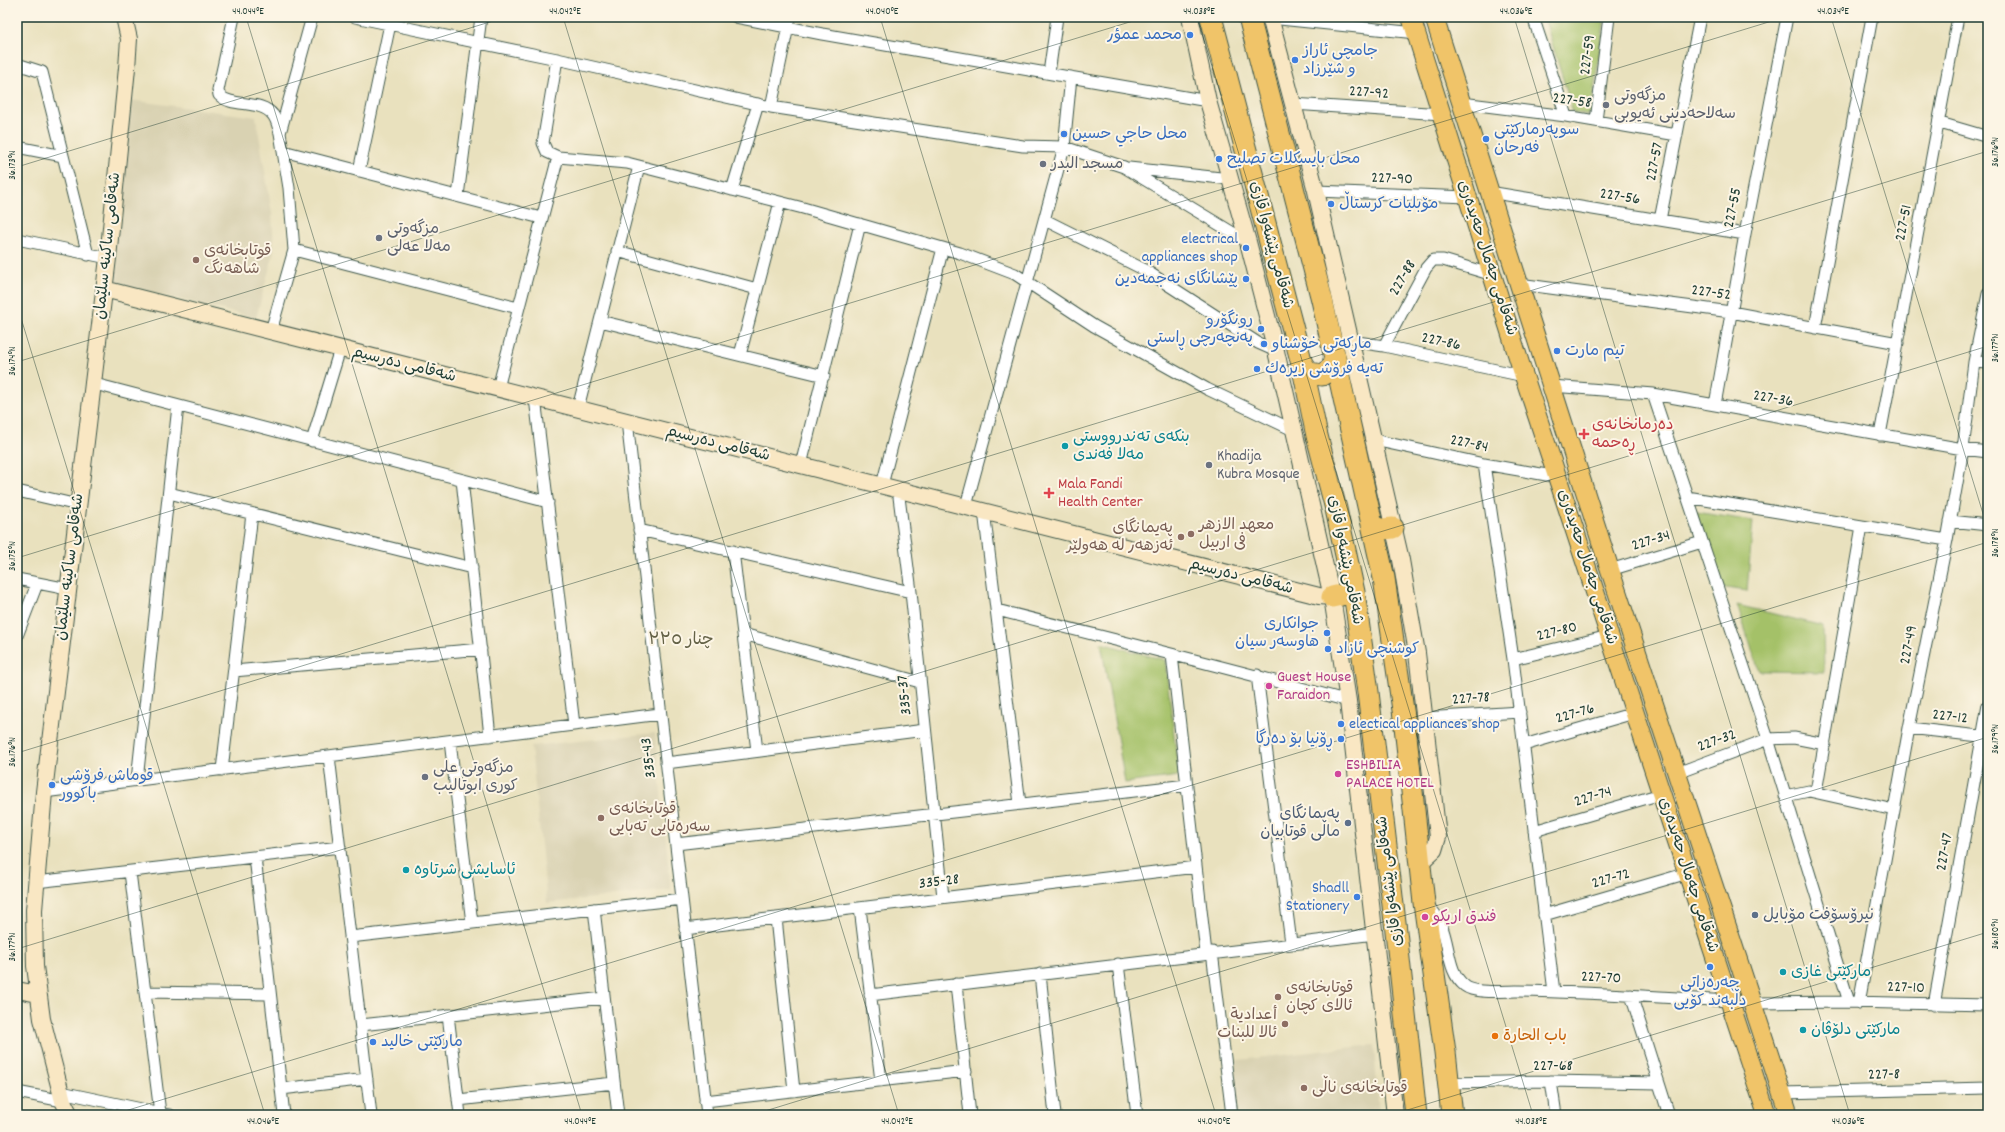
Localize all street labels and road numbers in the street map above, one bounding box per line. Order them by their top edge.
street label: 227-59 [1574,34,1602,76]
street label: 227-92 [1348,80,1390,106]
street label: 227-58 [1551,87,1593,115]
street label: 227-57 [1640,141,1670,183]
street label: 227-90 [1371,167,1413,191]
street label: شەقامی ساکینە سلێمان [89,171,127,321]
street label: شەقامی جەمال حەیدەری [1451,177,1523,339]
street label: شەقامی پێشەوا قازی [1243,179,1299,311]
street label: 227-56 [1598,182,1642,212]
street label: 227-55 [1718,186,1748,230]
street label: 227-51 [1889,203,1919,243]
street label: 227-88 [1383,256,1423,300]
street label: 227-52 [1690,279,1732,307]
street label: 227-86 [1419,327,1463,357]
street label: شەقامی دەرسیم [350,341,458,389]
street label: 227-36 [1751,384,1795,414]
street label: شەقامی دەرسیم [664,420,772,468]
street label: 227-84 [1448,429,1490,459]
street label: شەقامی جەمال حەیدەری [1551,486,1623,648]
street label: شەقامی ساکینە سلێمان [50,492,90,642]
street label: شەقامی پێشەوا قازی [1321,493,1369,627]
street label: 227-34 [1629,524,1673,558]
street label: شەقامی دەرسیم [1187,553,1295,601]
street label: 227-80 [1534,616,1580,648]
street label: 227-49 [1894,623,1924,667]
street label: 335-37 [891,674,919,716]
street label: 227-78 [1451,686,1491,712]
street label: 227-76 [1553,697,1597,731]
street label: 227-12 [1931,703,1969,731]
street label: 227-32 [1694,723,1740,759]
street label: 335-43 [635,736,663,780]
street label: 227-74 [1571,780,1615,814]
street label: شەقامی جەمال حەیدەری [1652,794,1724,956]
street label: شەقامی پێشەوا قازی [1371,814,1409,948]
street label: 227-47 [1930,831,1960,873]
street label: 227-72 [1589,863,1633,895]
street label: 335-28 [917,868,961,896]
street label: 227-70 [1580,965,1622,991]
street label: 227-10 [1887,976,1925,1000]
street label: 227-68 [1533,1055,1573,1078]
street label: 227-8 [1868,1063,1900,1087]

